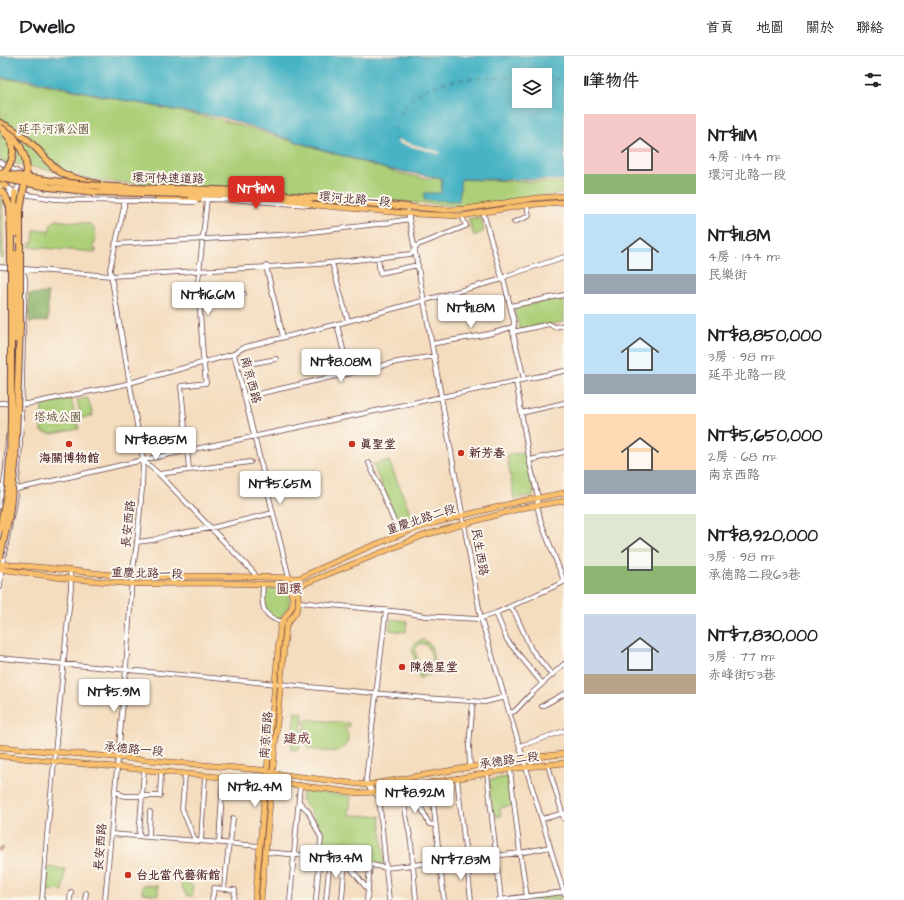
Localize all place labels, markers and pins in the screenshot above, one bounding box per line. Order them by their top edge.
pin: NT$11M [223,176,289,210]
pin: NT$16.6M [167,282,249,316]
pin: NT$11.8M [430,295,512,329]
pin: NT$8.08M [300,349,382,383]
pin: NT$8.85M [115,427,197,461]
place label: 真聖堂 [360,436,396,453]
marker: 海關博物館 [64,439,74,449]
marker: 真聖堂 [347,439,357,449]
place label: 新芳春 [469,445,505,462]
marker: 新芳春 [456,448,466,458]
place label: 海關博物館 [39,450,100,467]
pin: NT$5.65M [239,471,321,505]
place label: 陳德星堂 [410,659,458,676]
marker: 陳德星堂 [397,662,407,672]
pin: NT$5.9M [77,679,151,713]
pin: NT$12.4M [214,774,296,808]
pin: NT$8.92M [374,780,456,814]
pin: NT$13.4M [295,845,377,879]
pin: NT$7.83M [420,847,502,881]
place label: 台北當代藝術館 [136,867,221,884]
marker: 台北當代藝術館 [123,870,133,880]

